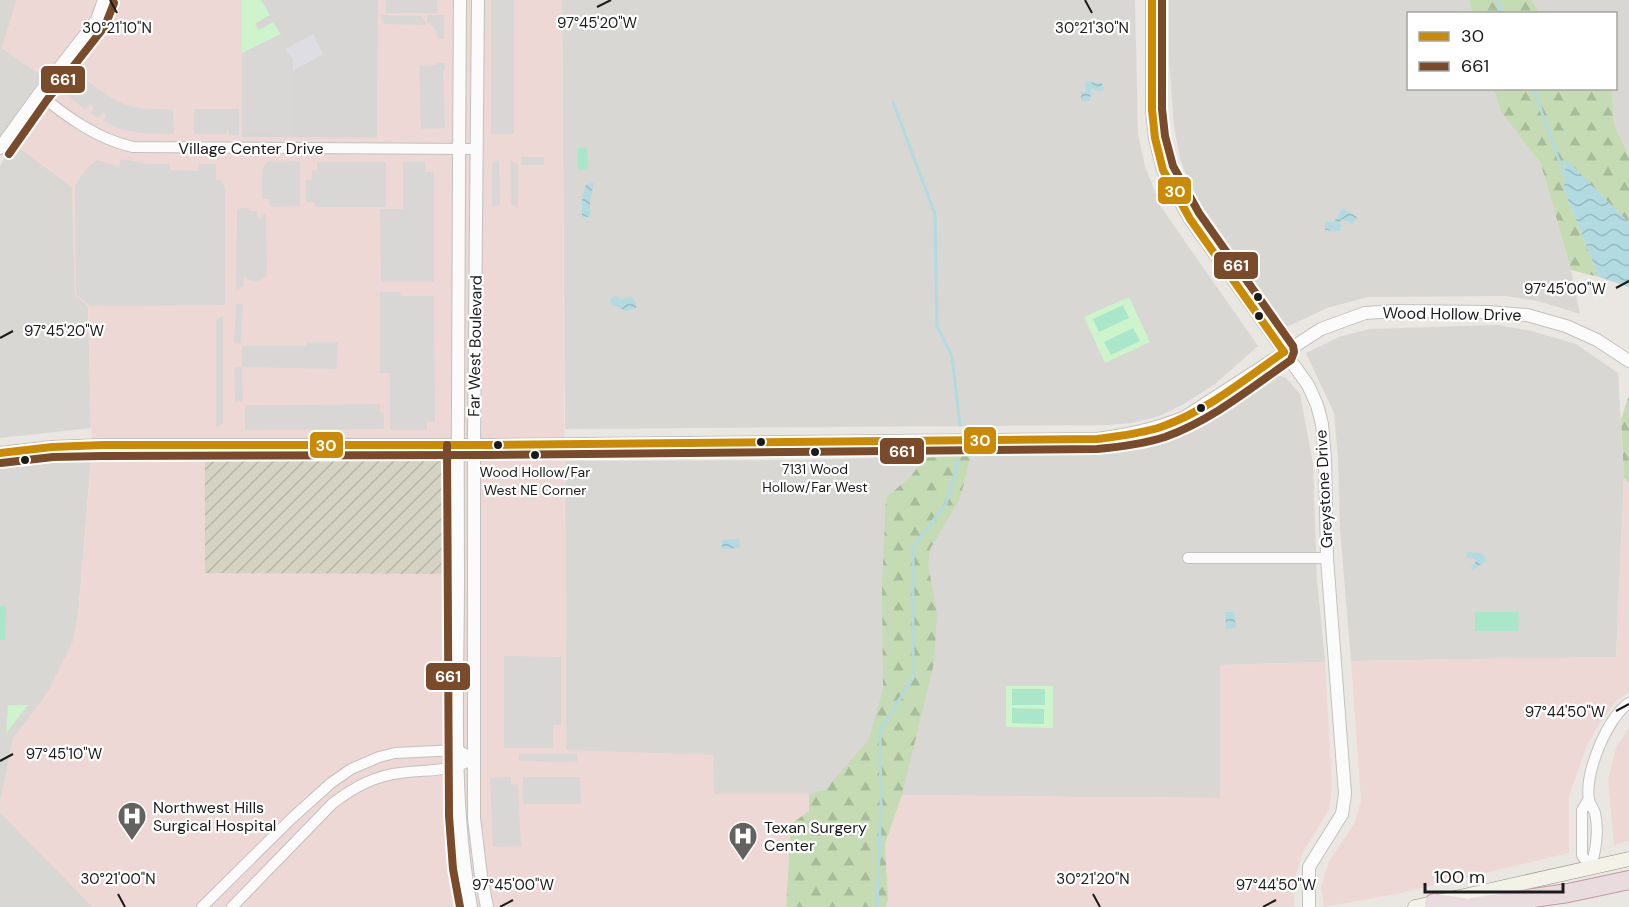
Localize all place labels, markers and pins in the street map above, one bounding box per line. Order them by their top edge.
unlabelled marker [1252,291,1264,303]
unlabelled marker [1253,310,1265,322]
unlabelled marker [1195,402,1207,414]
unlabelled marker [755,436,767,448]
unlabelled marker [492,439,504,451]
marker: 7131 Wood Hollow/Far West [809,446,821,458]
marker: Wood Hollow/Far West NE Corner [529,449,541,461]
unlabelled marker [19,454,31,466]
place label: 7131 Wood Hollow/Far West [762,460,868,496]
place label: Wood Hollow/Far West NE Corner [480,463,590,499]
place label: Northwest Hills Surgical Hospital [153,797,276,836]
hospital icon: Northwest Hills Surgical Hospital [116,800,148,842]
place label: Texan Surgery Center [764,817,867,856]
hospital icon: Texan Surgery Center [727,820,759,862]

